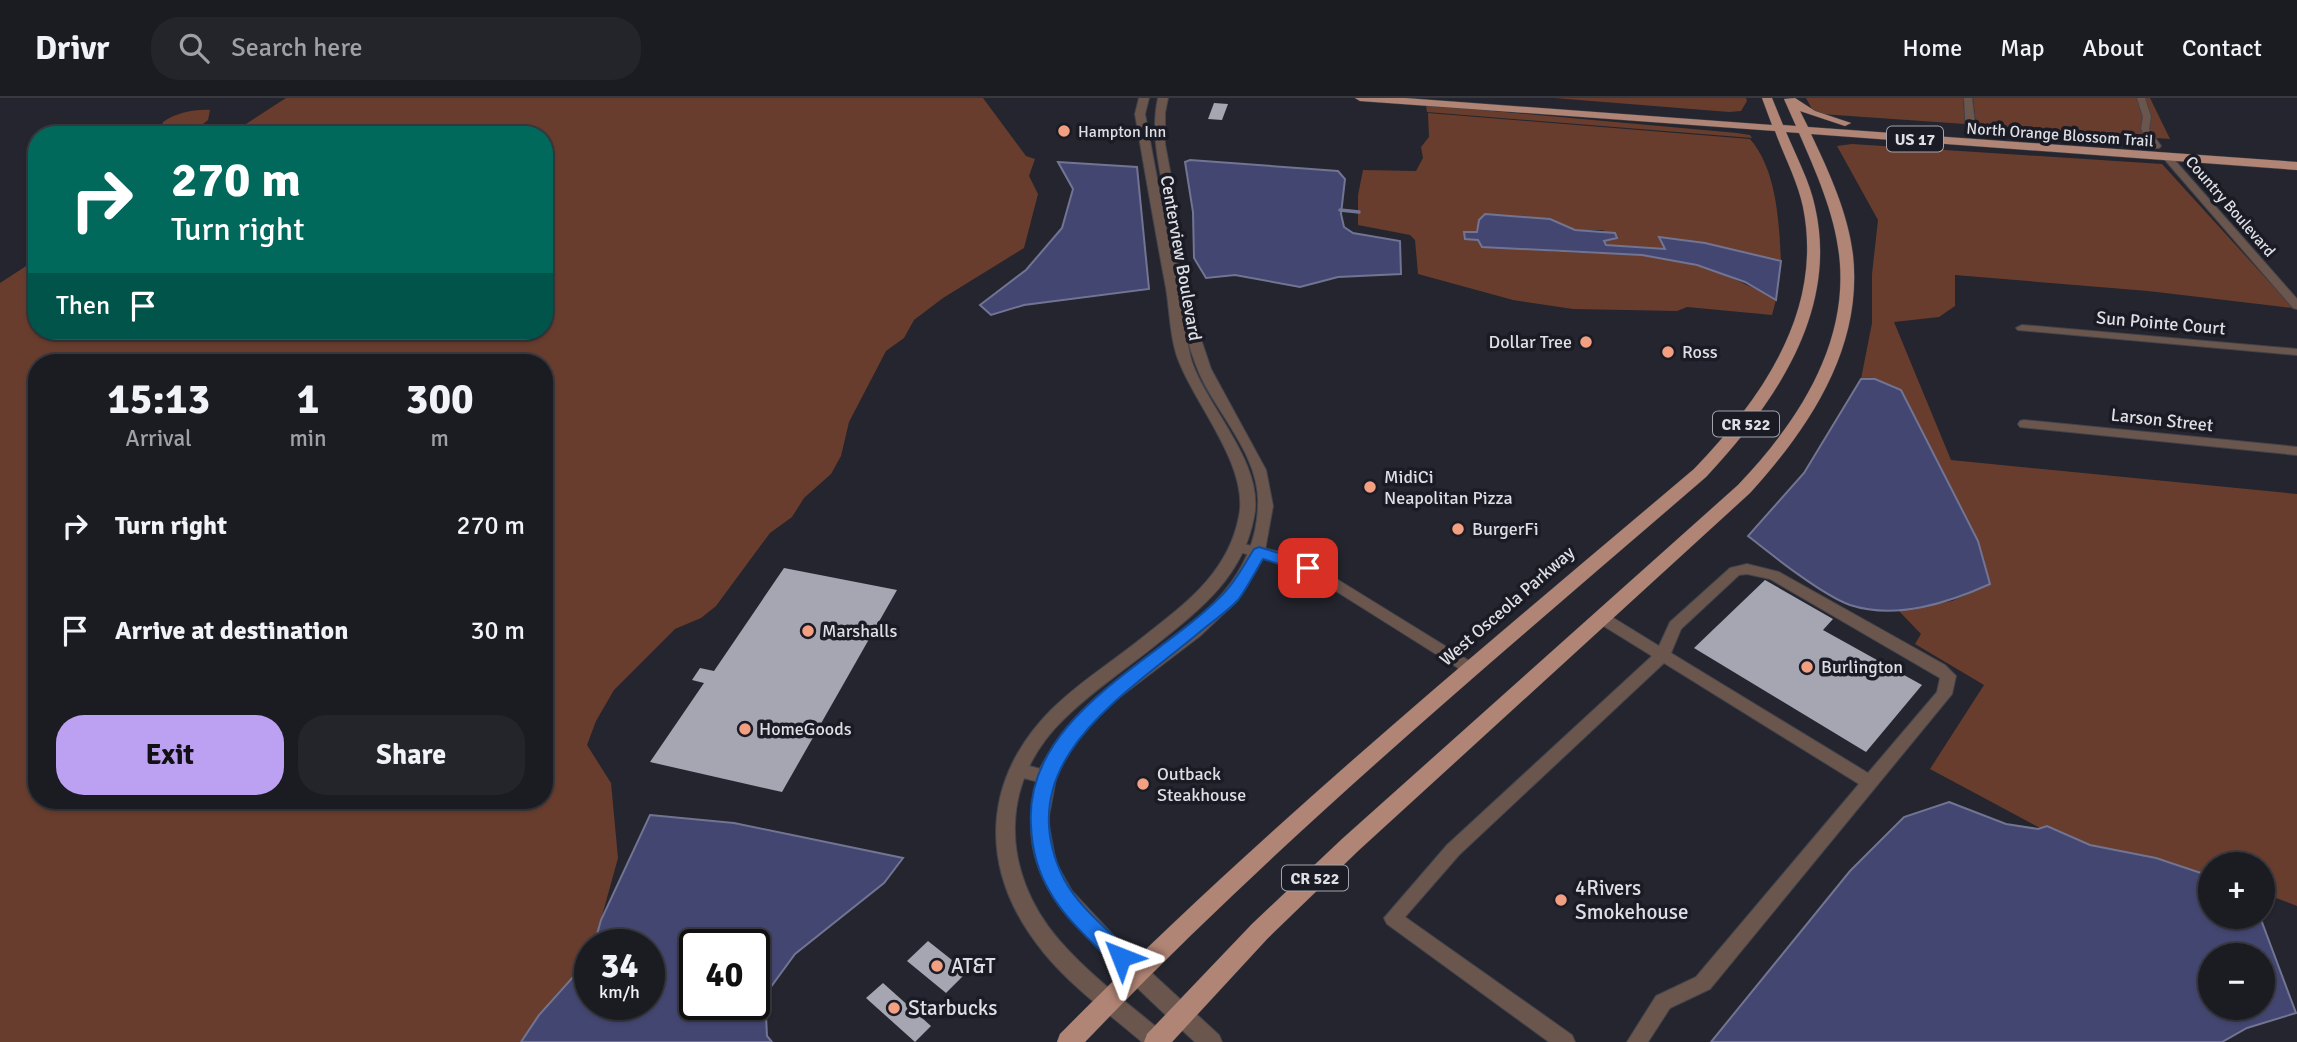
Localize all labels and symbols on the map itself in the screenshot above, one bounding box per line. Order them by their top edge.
street label: North Orange Blossom Trail [1966,118,2154,152]
place label: Hampton Inn [1078,122,1166,142]
marker: Hampton Inn [1056,123,1072,139]
road number: US 17 [1887,126,1943,152]
street label: Country Boulevard [2181,152,2279,261]
street label: Centerview Boulevard [1156,173,1206,343]
street label: Sun Pointe Court [2095,306,2227,340]
place label: Dollar Tree [1489,331,1572,353]
marker: Dollar Tree [1578,334,1594,350]
place label: Ross [1682,341,1718,363]
marker: Ross [1660,344,1676,360]
street label: Larson Street [2110,404,2214,436]
road number: CR 522 [1713,412,1779,436]
place label: MidiCi Neapolitan Pizza [1384,466,1513,509]
marker: MidiCi Neapolitan Pizza [1362,479,1378,495]
place label: BurgerFi [1472,518,1539,540]
marker: BurgerFi [1450,521,1466,537]
pin [1278,538,1338,598]
street label: West Osceola Parkway [1435,541,1579,671]
place label: Marshalls [822,620,897,642]
marker: Marshalls [800,623,816,639]
place label: Burlington [1821,656,1903,678]
marker: Burlington [1799,659,1815,675]
place label: HomeGoods [759,718,852,740]
marker: HomeGoods [737,721,753,737]
place label: Outback Steakhouse [1157,763,1246,806]
marker: Outback Steakhouse [1135,776,1151,792]
road number: CR 522 [1282,866,1348,890]
place label: 4Rivers Smokehouse [1575,875,1689,925]
marker: 4Rivers Smokehouse [1553,892,1569,908]
position arrow [1084,920,1158,994]
speed limit sign: 40 [679,929,770,1020]
place label: AT&T [951,953,996,979]
marker: AT&T [929,958,945,974]
place label: Starbucks [908,995,998,1021]
marker: Starbucks [886,1000,902,1016]

